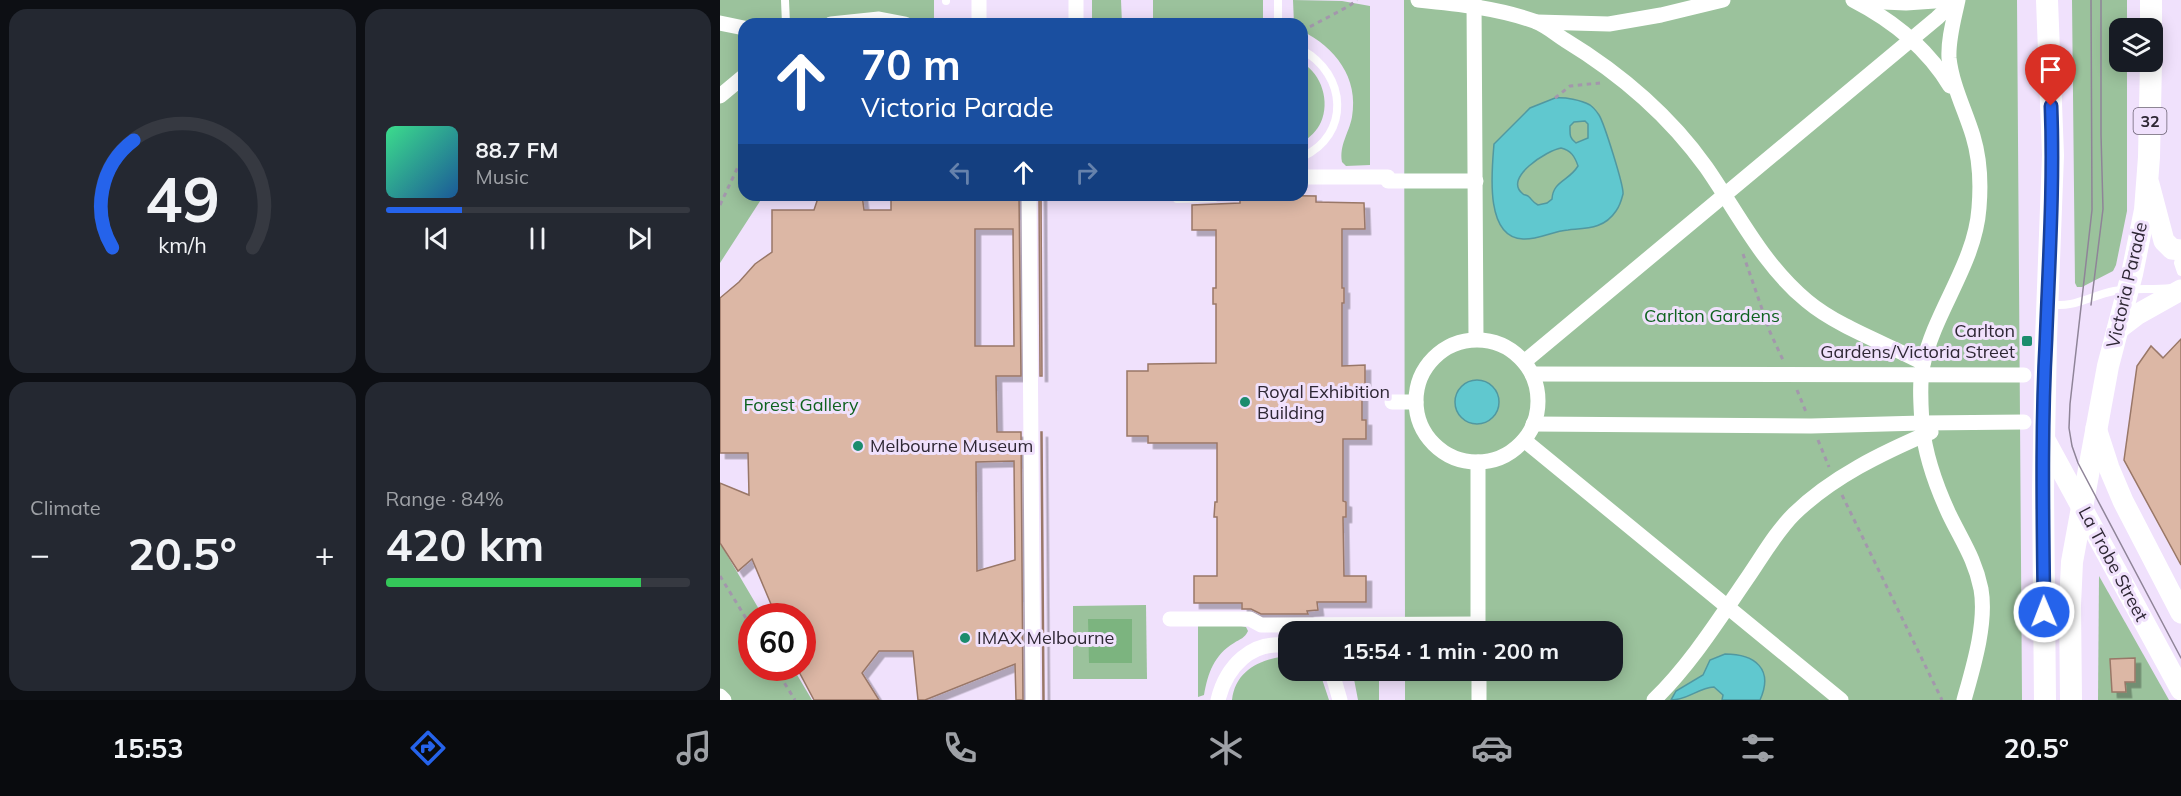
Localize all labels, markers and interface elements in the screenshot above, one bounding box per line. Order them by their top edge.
map controls [2109,18,2163,72]
button: layers [2109,18,2163,72]
text: 70 m [861,38,961,91]
icon: ahead [762,42,840,120]
pin [2025,44,2076,106]
icon: arrive [2034,53,2067,86]
text: Victoria Parade [861,90,1054,124]
road number: 32 [2134,108,2166,134]
text: 88.7 FM [476,136,558,164]
icon: left [944,156,977,189]
icon: ahead [1007,156,1040,189]
icon: right [1070,156,1103,189]
text: 49 [145,159,220,238]
text: Music [476,164,529,189]
street label: Victoria Parade [2101,220,2152,350]
icon: previous [420,222,453,255]
icon: pause [521,222,554,255]
icon: next [623,222,656,255]
text: km/h [158,231,206,258]
park label: Carlton Gardens [1644,304,1780,327]
place label: Carlton Gardens/Victoria Street [1820,319,2015,363]
marker: Carlton Gardens/Victoria Street [2020,334,2034,348]
place label: Royal Exhibition Building [1257,380,1390,424]
park label: Forest Gallery [743,393,859,416]
marker: Royal Exhibition Building [1238,395,1252,409]
place label: Melbourne Museum [870,434,1033,457]
marker: Melbourne Museum [851,439,865,453]
text: Range · 84% [386,486,504,511]
text: Climate [30,495,101,520]
street label: La Trobe Street [2074,502,2153,625]
text: 420 km [386,516,544,572]
text: 20.5° [128,525,237,581]
text: − [30,533,50,574]
text: + [315,533,335,574]
position arrow [2012,580,2076,644]
speed limit sign: 60 [738,603,816,681]
place label: IMAX Melbourne [977,626,1114,649]
marker: IMAX Melbourne [958,631,972,645]
text: 15:54 · 1 min · 200 m [1342,637,1559,665]
icon: directions [407,727,449,769]
icon: music [673,727,715,769]
icon: phone [939,727,981,769]
icon: climate [1205,727,1247,769]
icon: car [1471,727,1513,769]
icon: filters [1737,727,1779,769]
text: 15:53 [112,731,183,765]
text: 20.5° [2003,731,2069,765]

